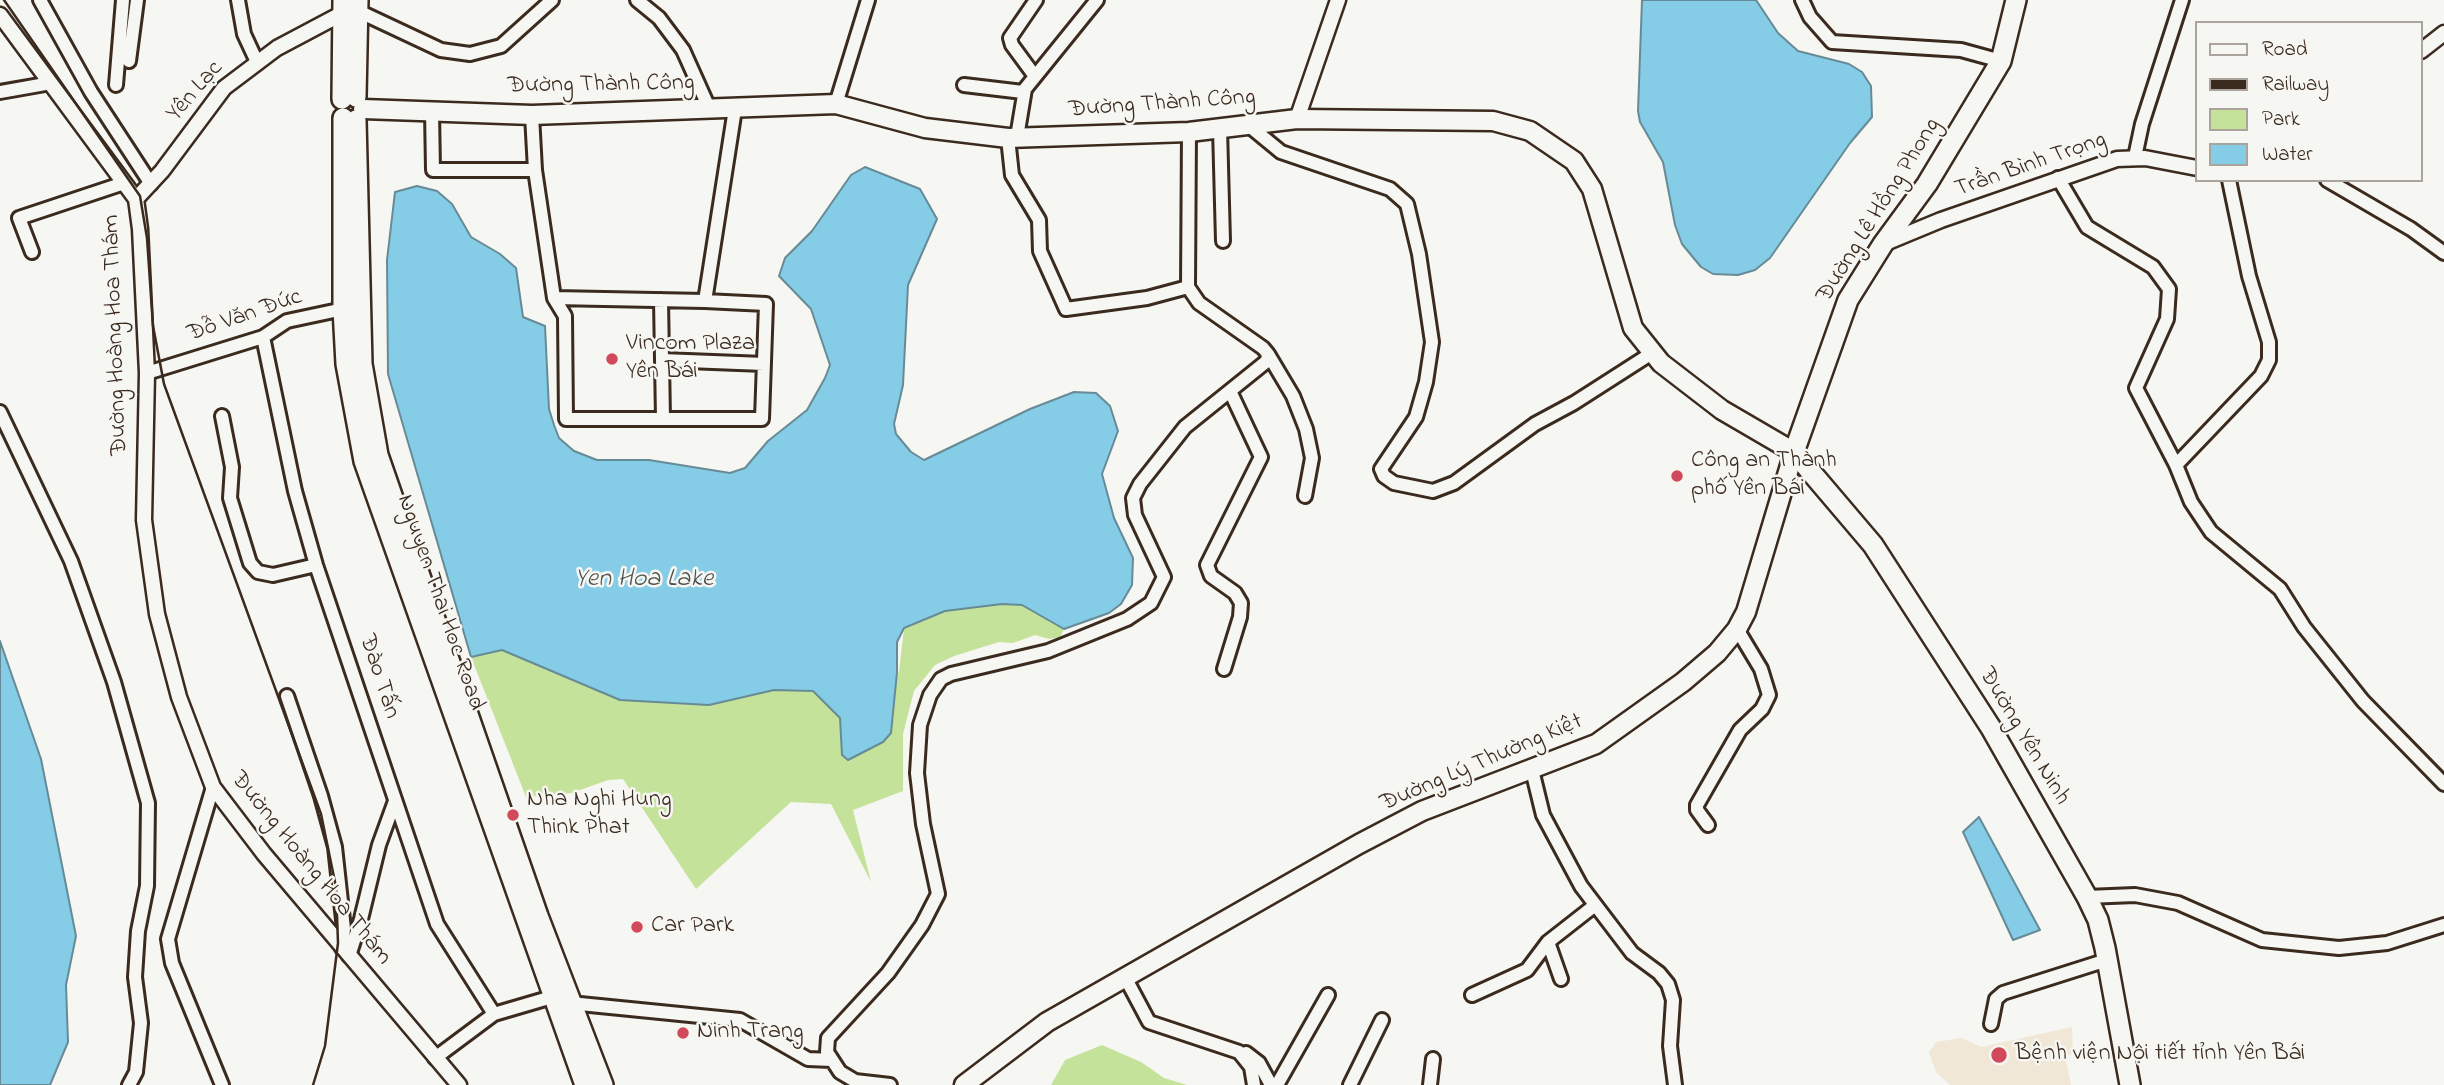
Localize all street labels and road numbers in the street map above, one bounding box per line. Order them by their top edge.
street label: Yên Lạc [162,56,230,128]
street label: Đường Thành Công [507,70,695,102]
street label: Đường Thành Công [1068,84,1256,126]
street label: Đường Lê Hồng Phong [1812,113,1948,309]
street label: Trần Bình Trọng [1952,127,2110,205]
street label: Đường Hoàng Hoa Thám [98,214,136,456]
street label: Đỗ Văn Đức [184,284,306,350]
street label: Nguyen Thai Hoc Road [389,491,489,715]
street label: Đào Tấn [351,631,405,723]
street label: Đường Yên Ninh [1971,663,2075,811]
street label: Đường Lý Thường Kiệt [1377,708,1587,820]
street label: Đường Hoàng Hoa Thám [223,766,397,972]

